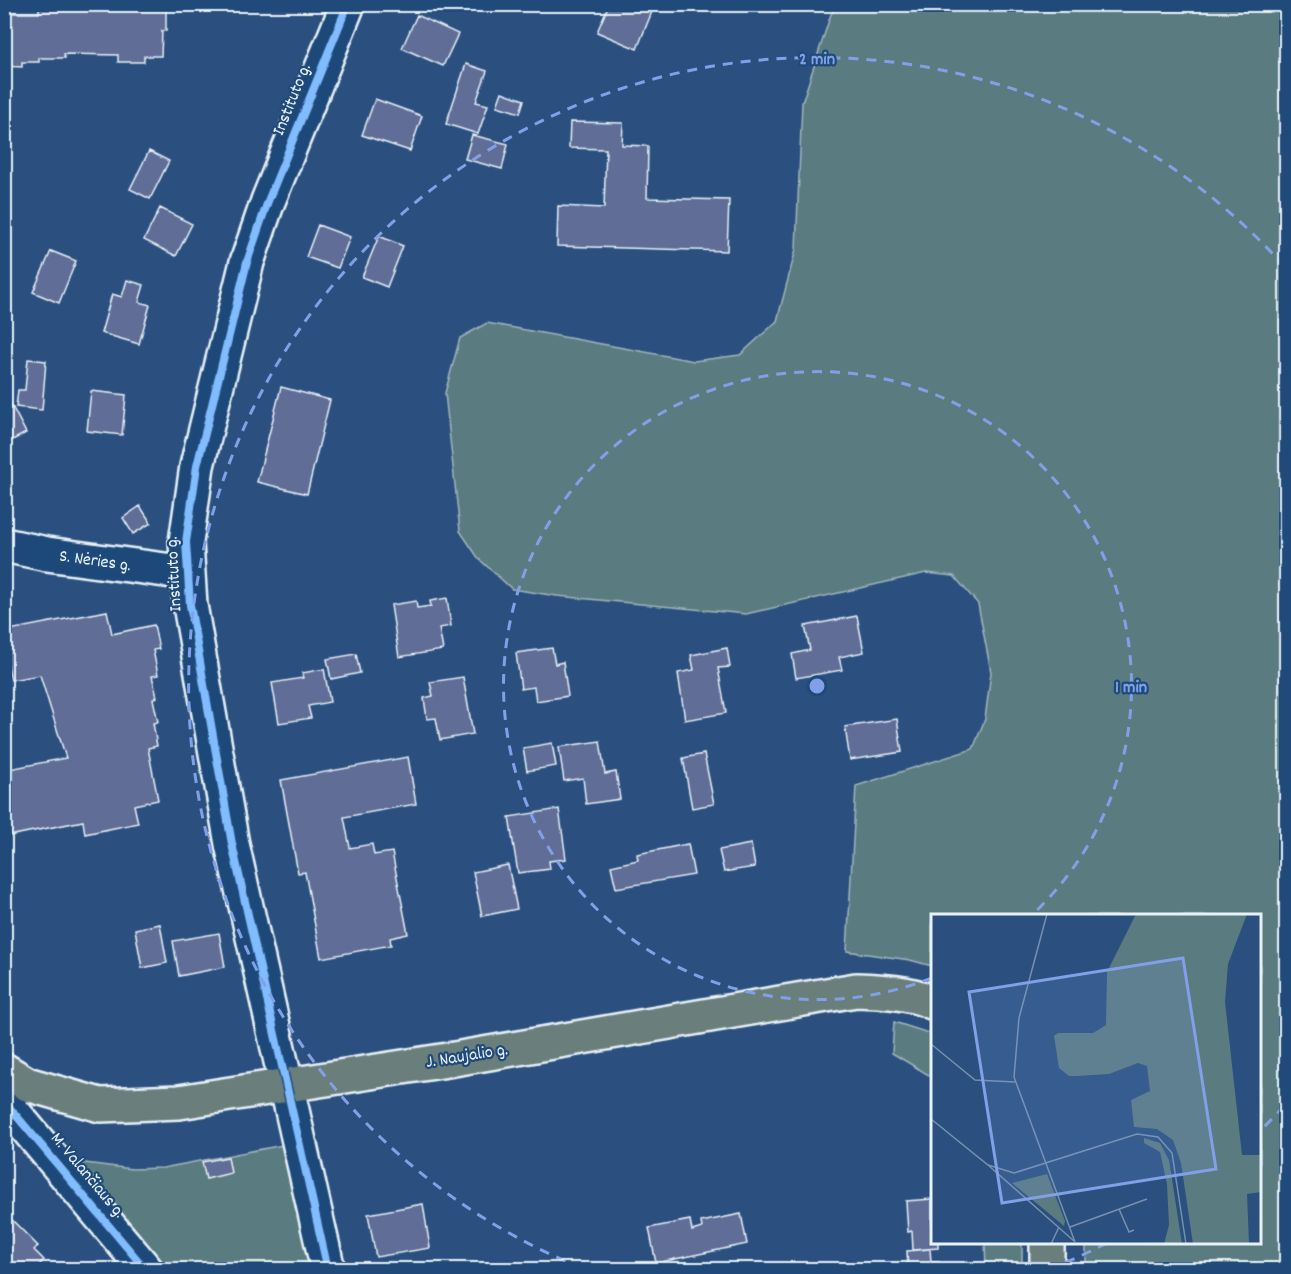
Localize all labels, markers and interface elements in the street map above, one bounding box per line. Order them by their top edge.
text: 2 min [799,48,835,73]
street label: Instituto g. [267,60,319,140]
street label: Instituto g. [161,536,189,612]
street label: S. Nėries g. [58,545,132,579]
centre of rings [807,676,827,696]
text: 1 min [1115,676,1147,701]
inset map [931,914,1261,1244]
street label: J. Naujalio g. [424,1038,510,1076]
street label: M. Valančiaus g. [44,1128,130,1224]

